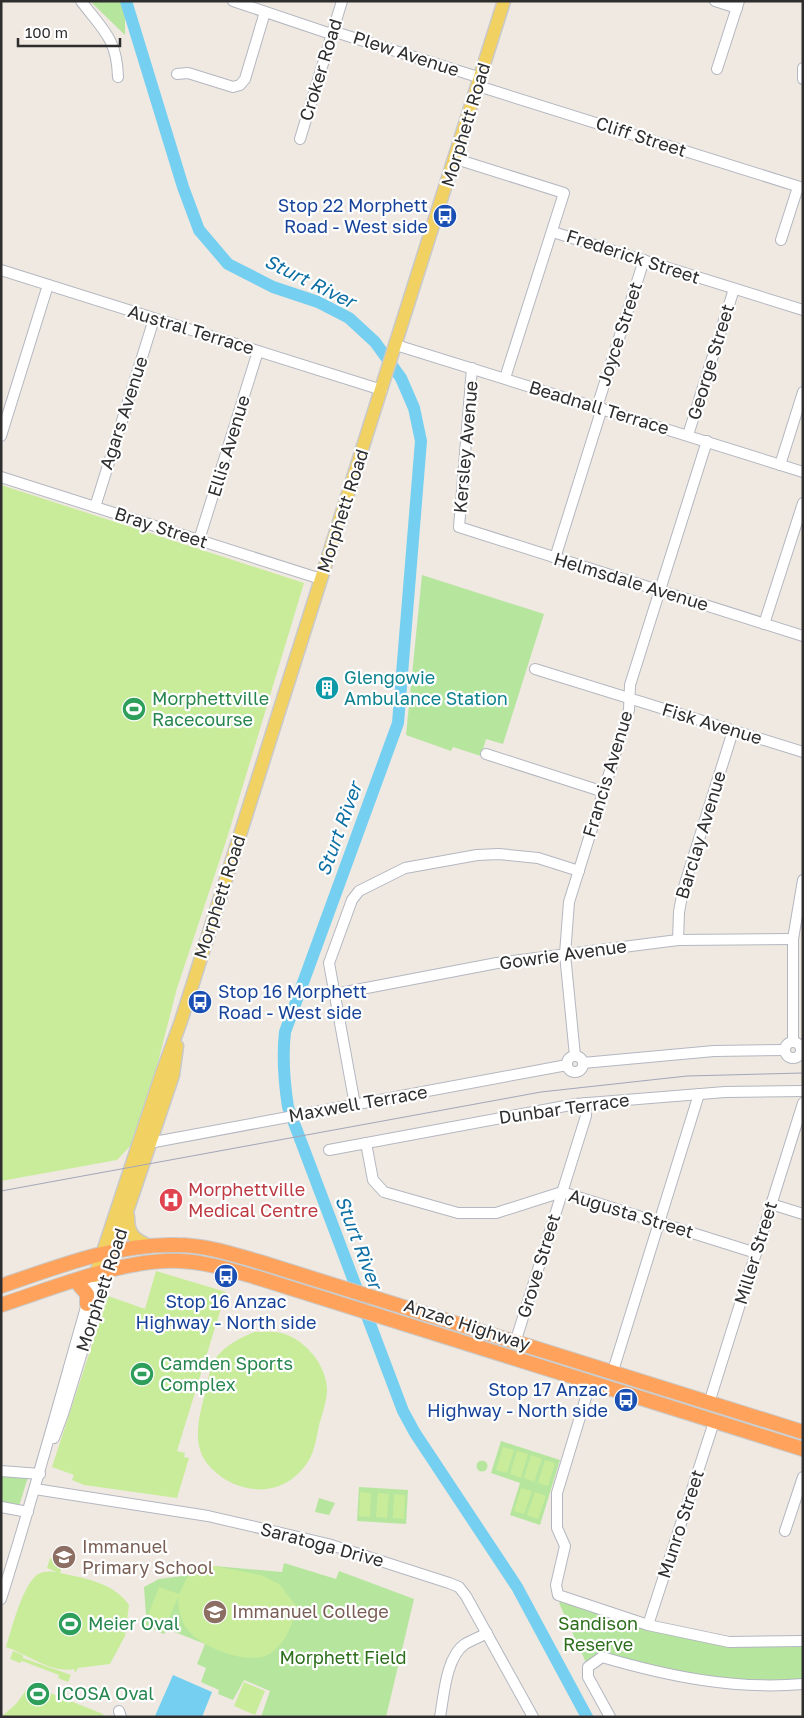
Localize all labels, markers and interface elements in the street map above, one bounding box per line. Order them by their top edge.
scale bar [18,15,120,47]
street label: Croker Road [294,16,346,123]
text: 100 m [25,23,68,41]
street label: Plew Avenue [350,26,462,81]
street label: Morphett Road [436,60,494,189]
street label: Cliff Street [593,111,689,161]
place label: Stop 22 Morphett Road - West side [278,194,428,237]
bus stop icon: Stop 22 Morphett Road - West side [432,203,458,229]
street label: Frederick Street [564,224,703,288]
water label: Sturt River [261,249,362,313]
street label: Joyce Street [592,279,646,389]
street label: Austral Terrace [126,299,257,359]
street label: George Street [682,301,738,422]
street label: Agars Avenue [94,353,152,472]
street label: Beadnall Terrace [527,375,672,439]
street label: Kersley Avenue [448,380,482,514]
street label: Ellis Avenue [202,392,254,499]
street label: Morphett Road [312,446,372,575]
street label: Bray Street [112,502,211,552]
street label: Helmsdale Avenue [551,547,711,615]
place label: Glengowie Ambulance Station [344,666,508,709]
building icon: Glengowie Ambulance Station [314,675,340,701]
place label: Morphettville Racecourse [152,687,269,730]
sports icon: Morphettville Racecourse [121,696,147,722]
street label: Fisk Avenue [660,697,765,749]
street label: Francis Avenue [577,708,637,840]
street label: Barclay Avenue [670,768,730,901]
water label: Sturt River [311,777,367,879]
street label: Morphett Road [189,832,249,961]
street label: Gowrie Avenue [498,934,628,974]
place label: Stop 16 Morphett Road - West side [218,980,367,1023]
bus stop icon: Stop 16 Morphett Road - West side [187,989,213,1015]
street label: Maxwell Terrace [287,1080,429,1126]
street label: Dunbar Terrace [497,1088,631,1128]
place label: Morphettville Medical Centre [188,1178,318,1221]
street label: Augusta Street [566,1184,696,1242]
hospital icon: Morphettville Medical Centre [158,1187,184,1213]
water label: Sturt River [331,1192,389,1294]
street label: Miller Street [729,1198,781,1307]
street label: Grove Street [512,1211,564,1321]
street label: Morphett Road [71,1225,131,1354]
bus stop icon: Stop 16 Anzac Highway - North side [213,1263,239,1289]
place label: Stop 16 Anzac Highway - North side [136,1290,316,1333]
street label: Anzac Highway [401,1293,533,1355]
place label: Camden Sports Complex [160,1352,293,1395]
sports icon: Camden Sports Complex [129,1361,155,1387]
place label: Stop 17 Anzac Highway - North side [427,1378,608,1421]
bus stop icon: Stop 17 Anzac Highway - North side [613,1387,639,1413]
street label: Munro Street [652,1467,708,1581]
street label: Saratoga Drive [258,1517,386,1571]
place label: Immanuel Primary School [82,1535,214,1578]
school or university icon: Immanuel Primary School [51,1544,77,1570]
school or university icon: Immanuel College [202,1599,228,1625]
place label: Immanuel College [232,1600,389,1622]
sports icon: Meier Oval [57,1611,83,1637]
place label: Meier Oval [88,1612,180,1634]
park label: Sandison Reserve [558,1612,638,1655]
park label: Morphett Field [279,1646,407,1668]
sports icon: ICOSA Oval [25,1681,51,1707]
place label: ICOSA Oval [56,1682,154,1704]

